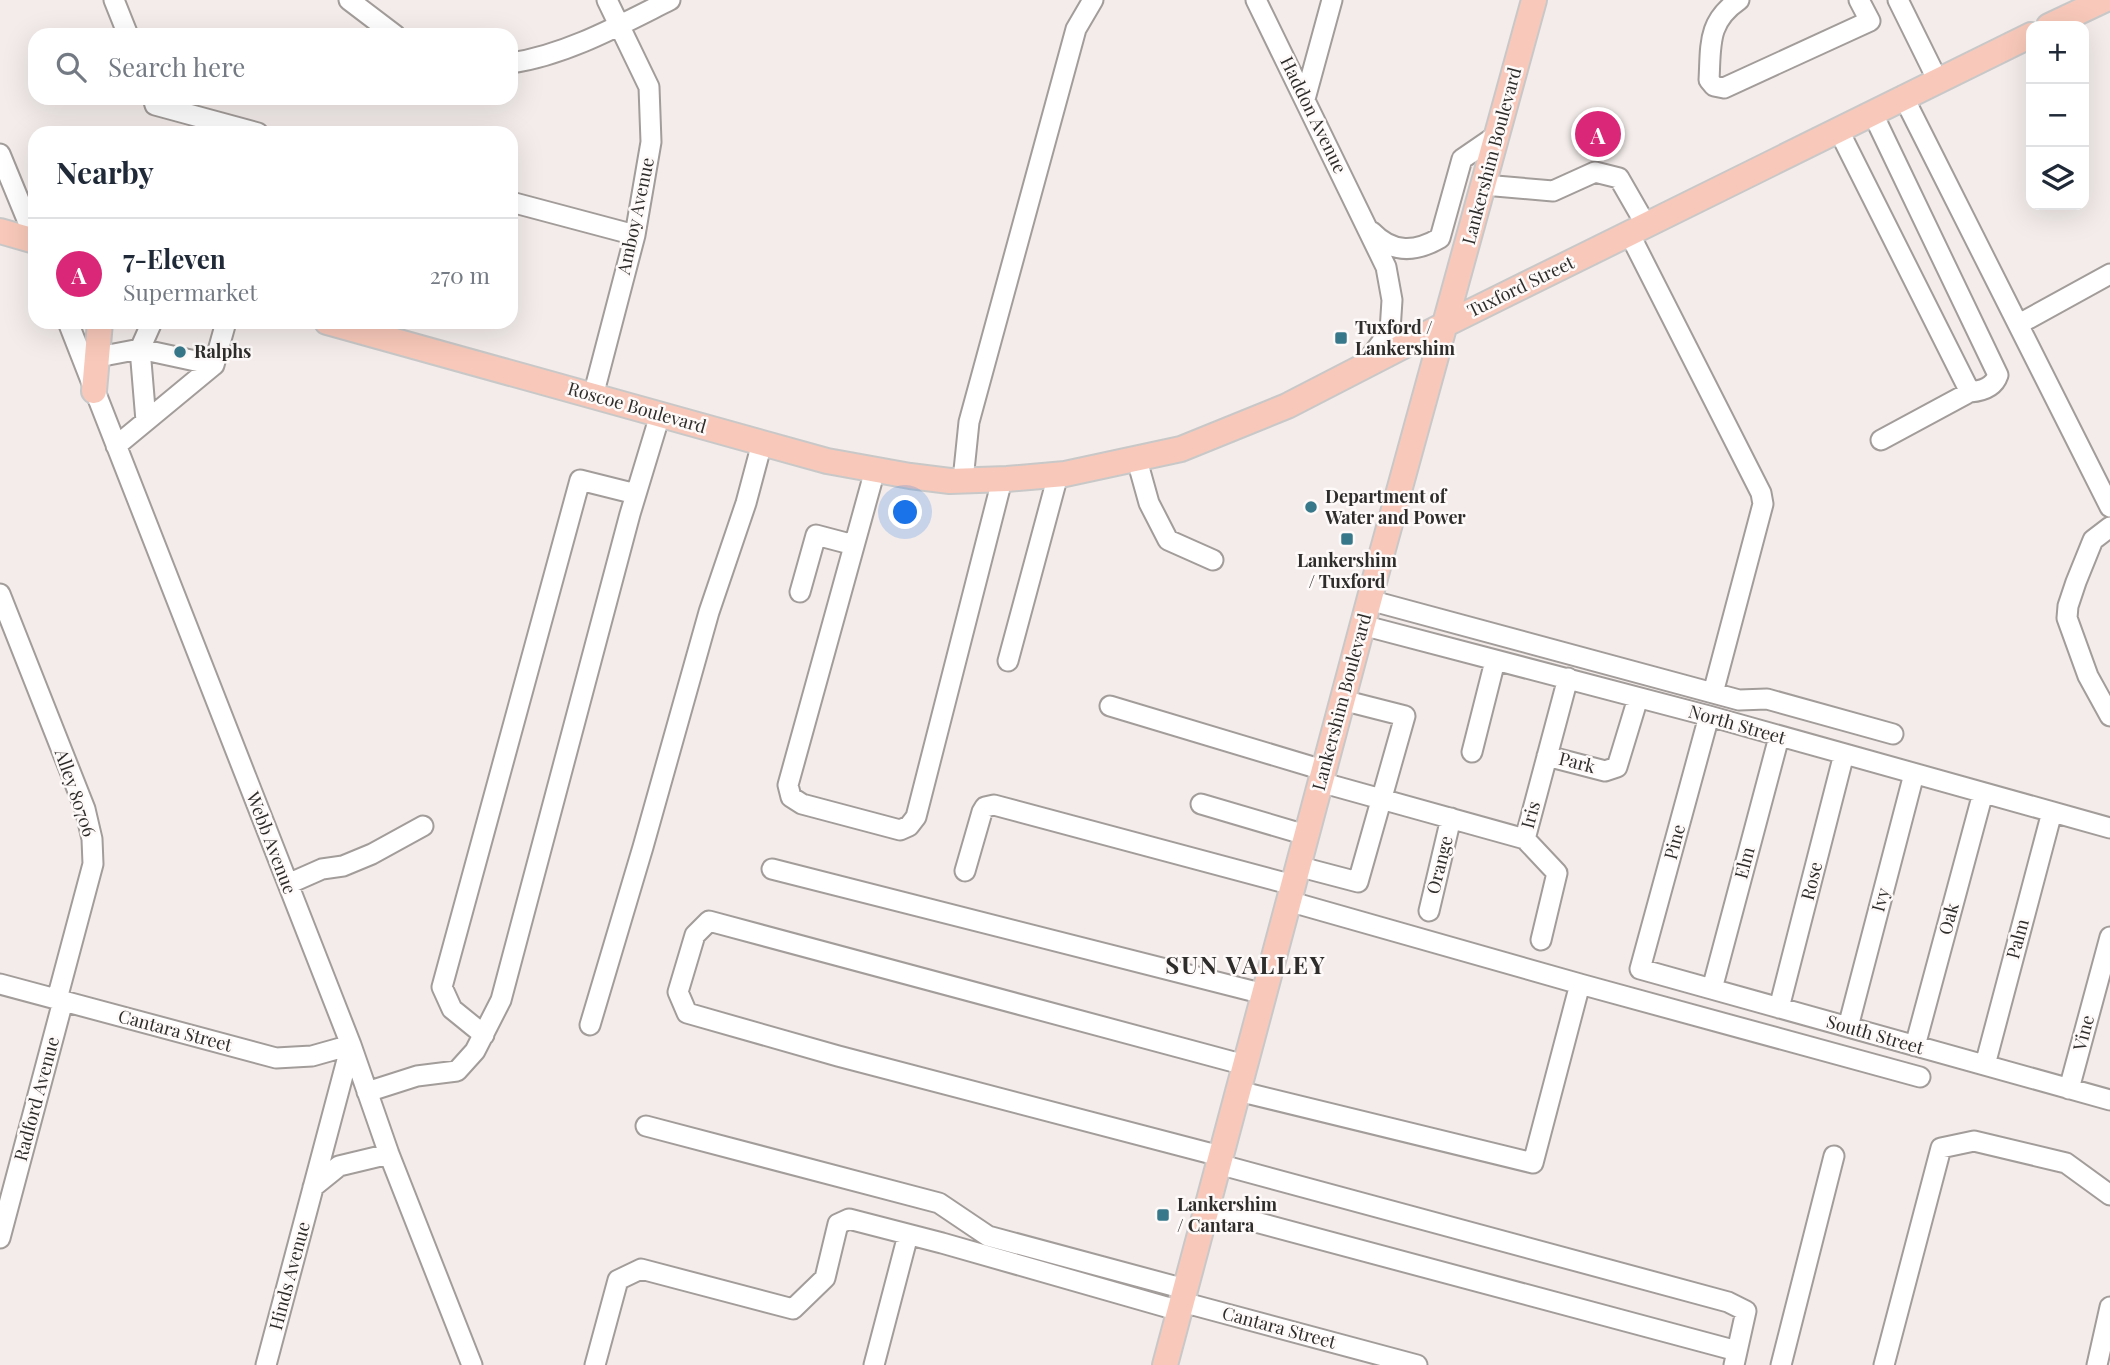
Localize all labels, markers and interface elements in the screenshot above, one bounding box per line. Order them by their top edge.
map controls [2026,21,2089,210]
button: + [2026,21,2089,84]
search box [28,28,518,105]
icon: search [52,48,90,86]
text: Search here [108,49,245,84]
street label: Haddon Avenue [1275,52,1353,177]
street label: Lankershim Boulevard [1456,64,1526,247]
button: − [2026,84,2089,147]
pin: A [1575,108,1621,160]
button: layers [2026,147,2089,210]
text: Nearby [56,152,154,192]
street label: Amboy Avenue [611,155,659,277]
text: 7-Eleven [123,241,226,276]
street label: Tuxford Street [1463,250,1579,322]
text: A [71,259,87,290]
text: 270 m [430,259,490,290]
text: Supermarket [123,276,257,307]
place label: Tuxford / Lankershim [1355,315,1456,360]
marker: Tuxford / Lankershim [1333,330,1349,346]
place label: Ralphs [194,339,251,363]
marker: Ralphs [172,344,188,360]
street label: Roscoe Boulevard [565,376,710,438]
place label: Department of Water and Power [1324,484,1466,529]
your location [888,495,922,529]
marker: Department of Water and Power [1303,499,1319,515]
marker: Lankershim / Tuxford [1339,531,1355,547]
place label: Lankershim / Tuxford [1297,548,1398,593]
street label: Lankershim Boulevard [1306,610,1376,793]
street label: North Street [1686,699,1789,750]
street label: Alley 80706 [49,745,102,840]
street label: Park [1556,746,1598,778]
street label: Webb Avenue [241,787,302,897]
street label: Iris [1515,798,1545,831]
street label: Pine [1658,821,1690,862]
street label: Orange [1420,833,1458,896]
street label: Elm [1728,844,1760,881]
street label: Rose [1795,859,1827,902]
street label: Ivy [1865,885,1895,914]
street label: Oak [1932,900,1964,937]
street label: Palm [2000,916,2034,961]
district label: SUN VALLEY [1165,948,1327,980]
street label: Cantara Street [116,1003,235,1057]
street label: South Street [1824,1009,1927,1060]
street label: Vine [2067,1012,2099,1054]
street label: Radford Avenue [8,1034,64,1164]
place label: Lankershim / Cantara [1177,1192,1278,1237]
marker: Lankershim / Cantara [1155,1207,1171,1223]
street label: Hinds Avenue [263,1219,315,1333]
street label: Cantara Street [1220,1300,1339,1354]

